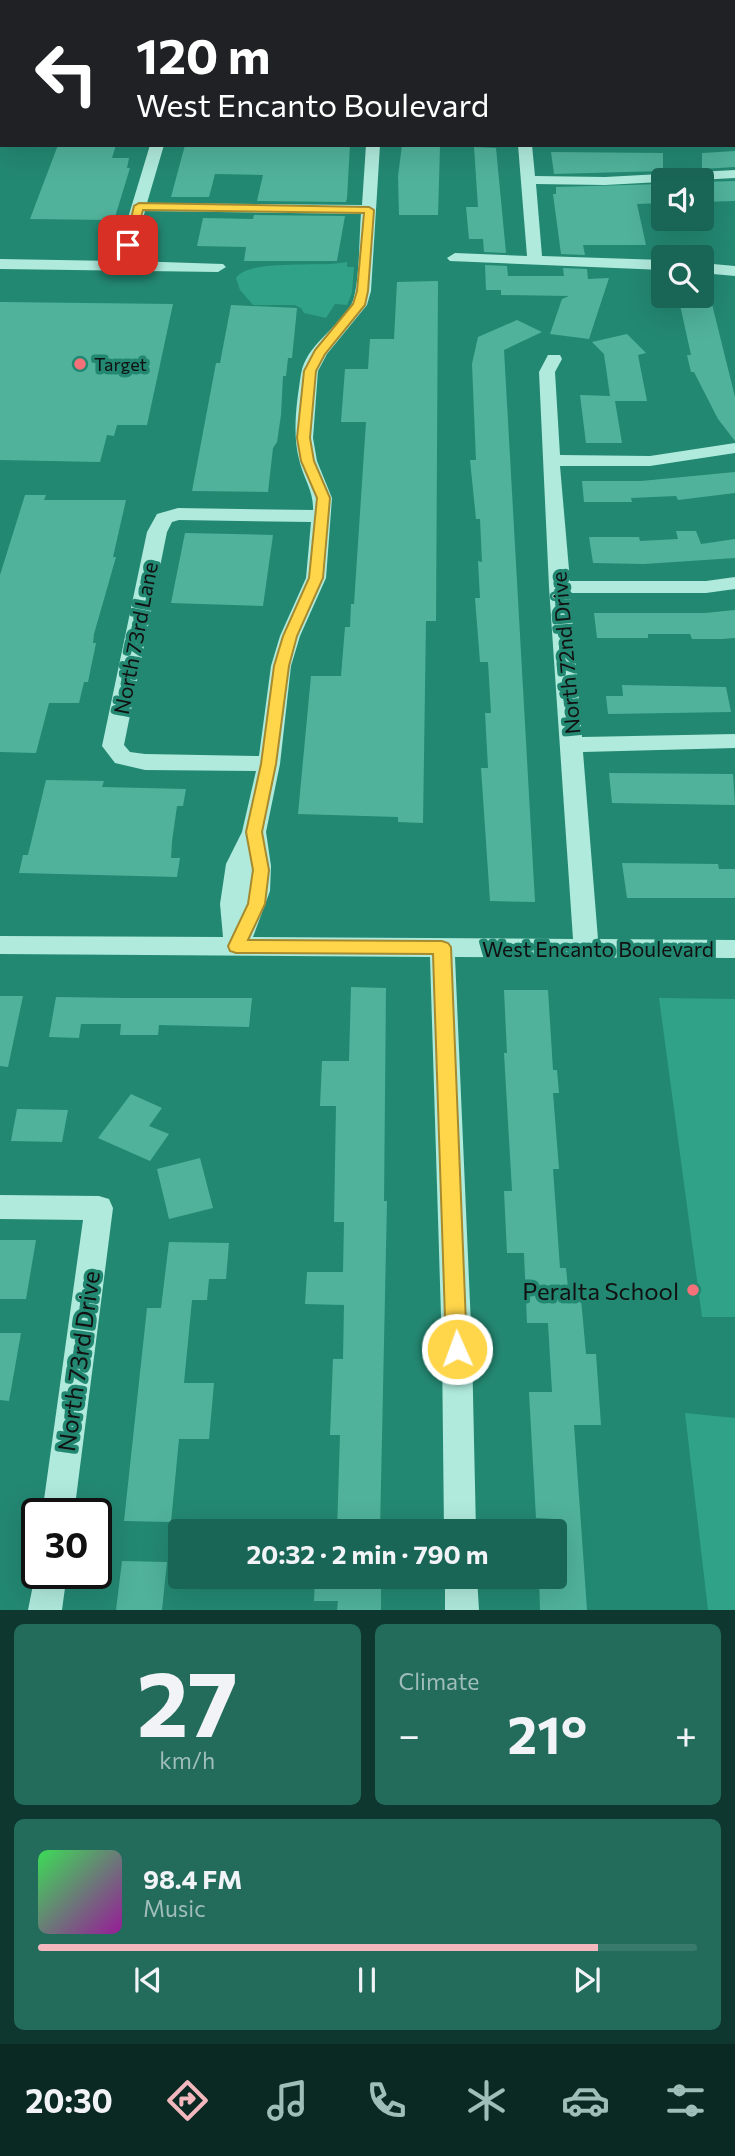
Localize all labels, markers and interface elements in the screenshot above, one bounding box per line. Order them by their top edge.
text: 120 m [136,24,270,84]
icon: left [21,28,112,119]
text: West Encanto Boulevard [136,84,489,124]
map controls [651,168,714,308]
button: sound [651,168,714,231]
pin [98,215,158,275]
icon: arrive [109,226,147,264]
button: search [651,245,714,308]
place label: Target [94,353,147,375]
marker: Target [72,356,88,372]
street label: North 73rd Lane [108,560,162,716]
street label: North 72nd Drive [545,571,585,735]
street label: West Encanto Boulevard [482,936,714,961]
street label: North 73rd Drive [51,1269,105,1453]
place label: Peralta School [522,1276,679,1305]
marker: Peralta School [685,1282,701,1298]
position arrow [420,1312,494,1386]
speed limit sign: 30 [21,1498,112,1589]
text: 20:32 · 2 min · 790 m [246,1538,489,1569]
text: 27 [137,1644,238,1756]
text: Climate [399,1667,480,1695]
text: 21° [508,1701,587,1765]
text: − [399,1710,420,1757]
text: + [675,1710,697,1757]
text: km/h [159,1746,215,1774]
text: 98.4 FM [143,1863,242,1894]
text: Music [143,1894,206,1922]
icon: previous [129,1961,167,1999]
icon: pause [348,1961,386,1999]
icon: next [568,1961,606,1999]
icon: directions [163,2076,212,2125]
icon: music [263,2076,312,2125]
icon: phone [362,2076,411,2125]
icon: climate [462,2076,511,2125]
icon: car [561,2076,610,2125]
icon: filters [661,2076,710,2125]
text: 20:30 [25,2080,113,2120]

